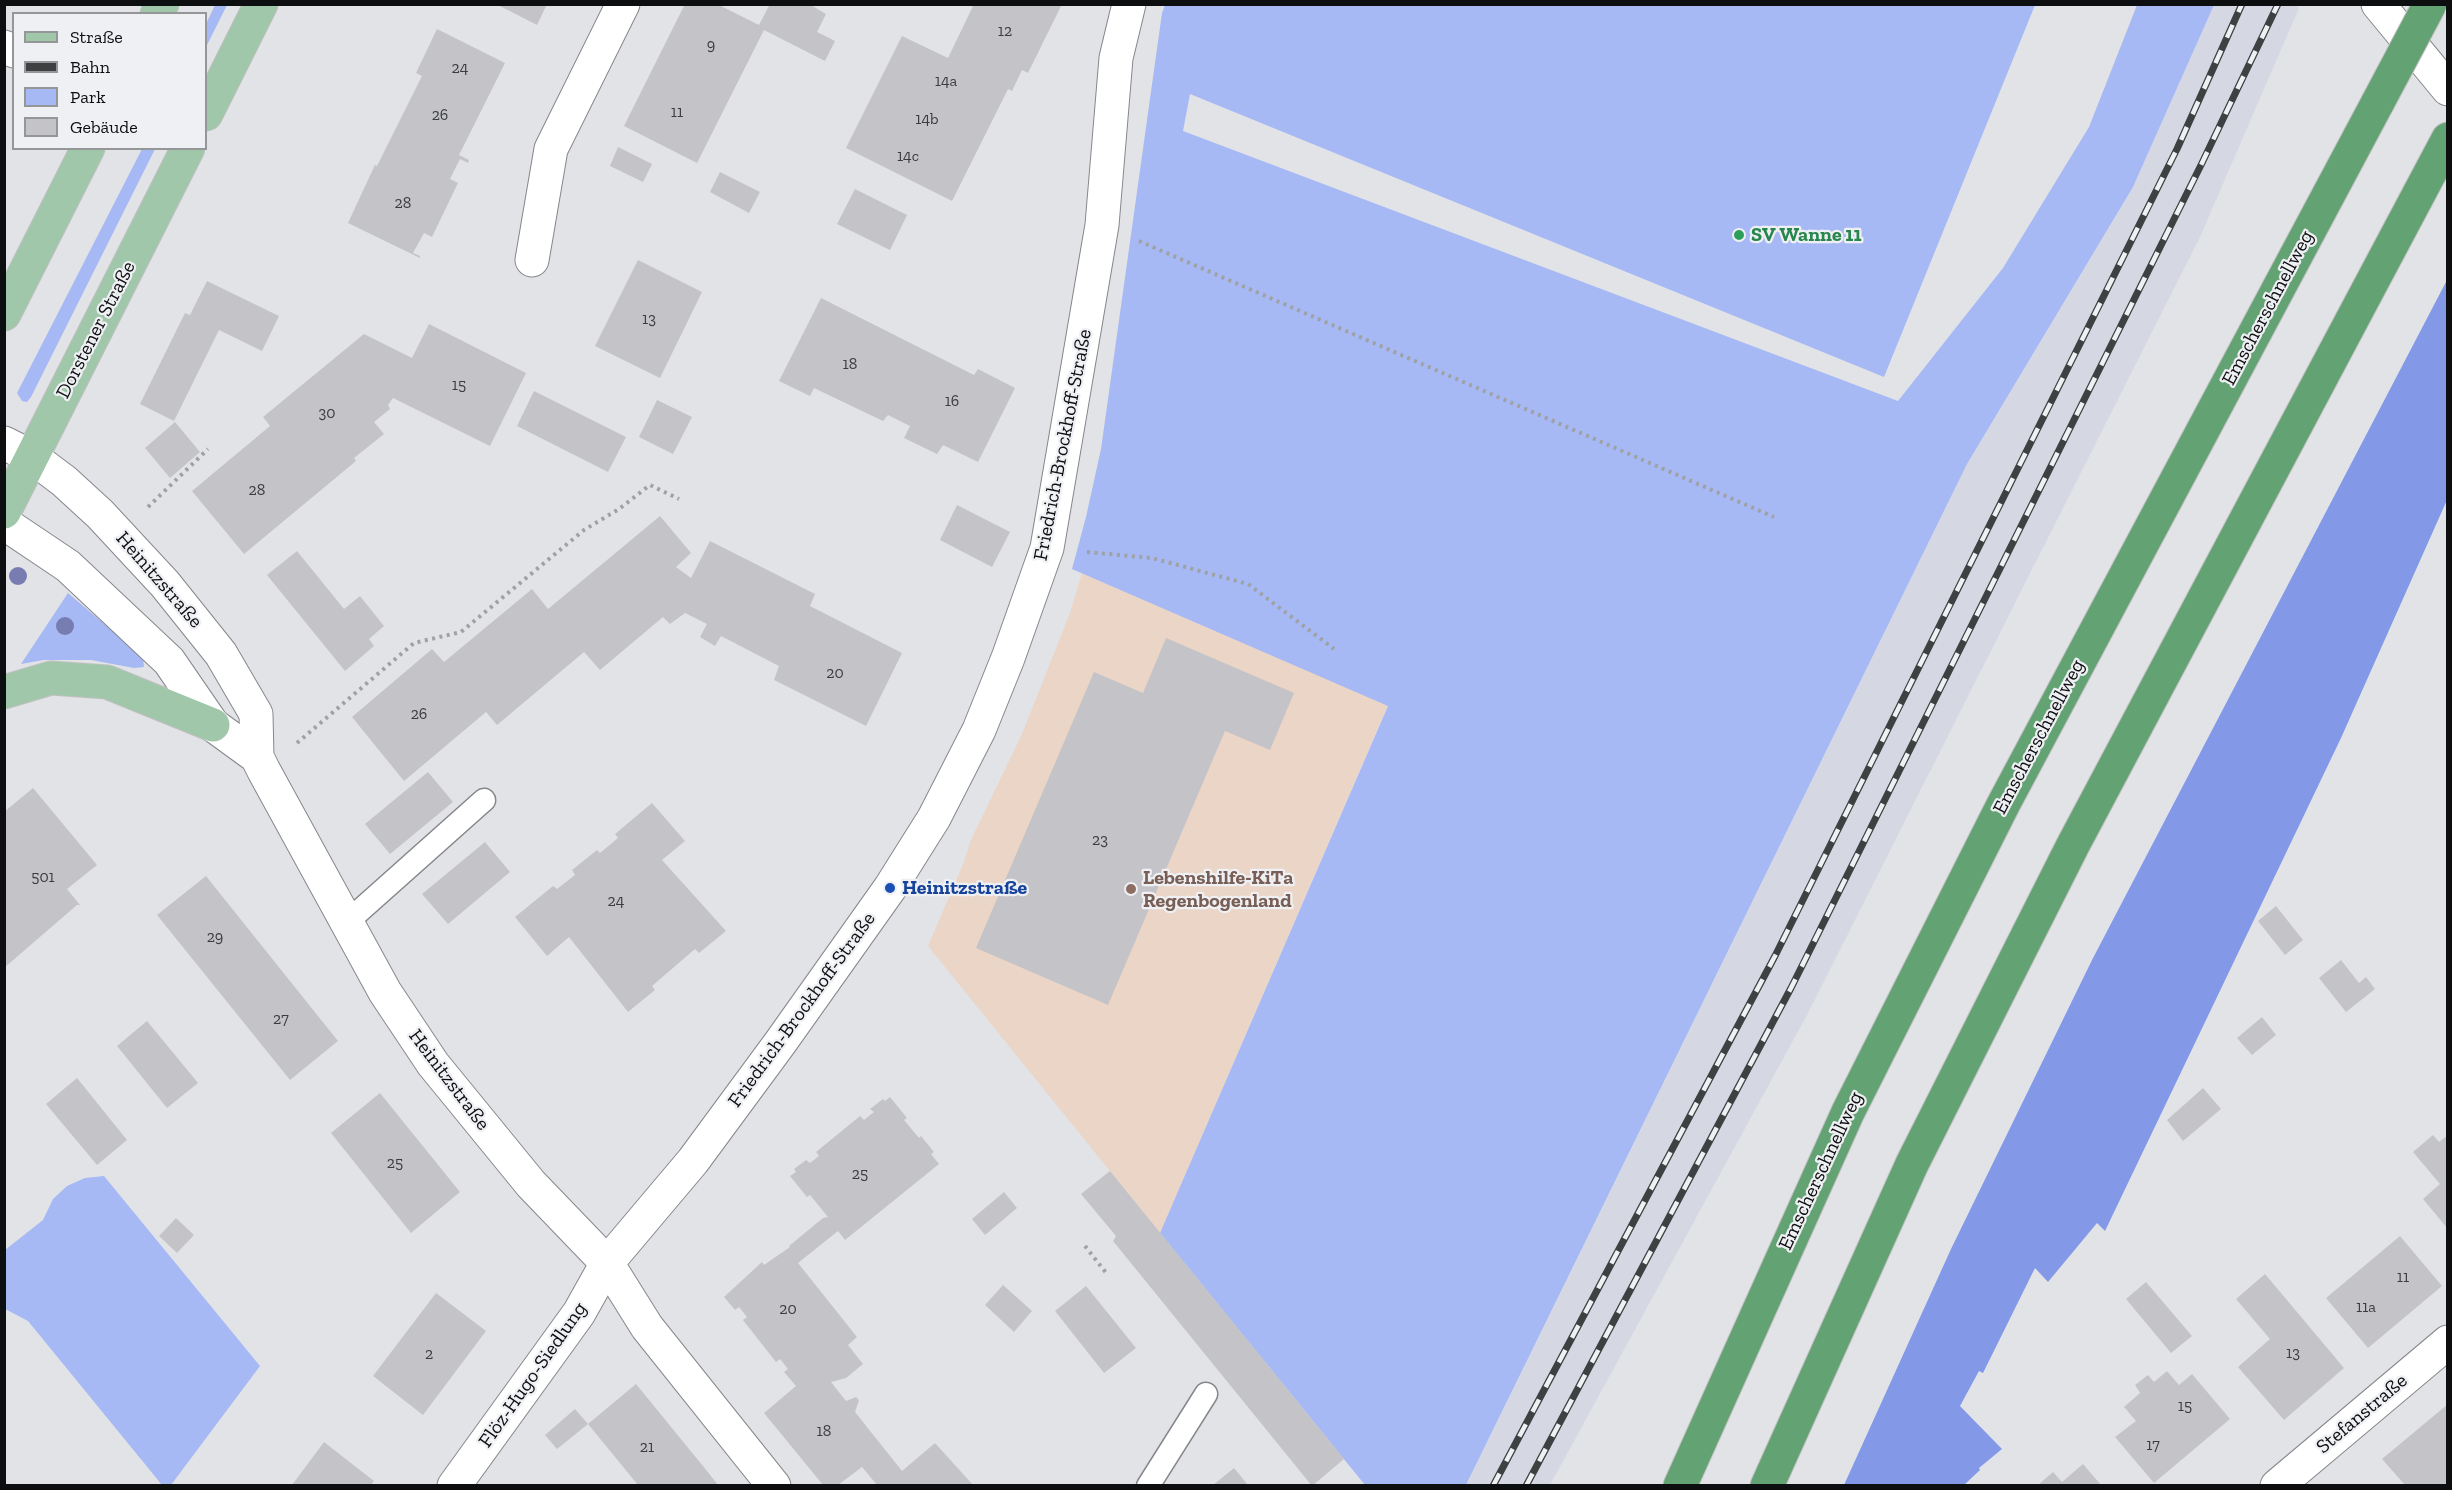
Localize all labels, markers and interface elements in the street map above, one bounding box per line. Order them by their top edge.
legend [12,12,207,150]
house number: 12 [998,21,1012,41]
text: Straße [70,26,123,48]
house number: 9 [707,35,715,55]
text: Bahn [70,56,110,78]
house number: 24 [452,58,468,78]
house number: 14a [935,71,957,91]
text: Park [70,86,106,108]
house number: 11 [671,102,683,122]
house number: 26 [432,105,448,125]
house number: 14b [915,109,939,129]
text: Gebäude [70,116,138,138]
house number: 14c [897,146,919,166]
house number: 28 [395,193,411,213]
place label: SV Wanne 11 [1751,223,1861,247]
street label: Emscherschnellweg [2217,226,2319,390]
marker: SV Wanne 11 [1732,228,1746,242]
street label: Dorstener Straße [51,257,141,403]
house number: 13 [642,309,656,329]
street label: Friedrich-Brockhoff-Straße [1029,327,1097,563]
house number: 18 [843,354,857,374]
house number: 15 [452,375,466,395]
house number: 16 [945,391,959,411]
house number: 30 [318,403,336,423]
house number: 28 [249,480,265,500]
street label: Heinitzstraße [111,527,207,633]
street label: Emscherschnellweg [1988,655,2090,819]
house number: 20 [826,663,844,683]
house number: 26 [411,704,427,724]
house number: 23 [1092,830,1108,850]
place label: Lebenshilfe-KiTa Regenbogenland [1143,866,1293,913]
house number: 501 [31,867,55,887]
place label: Heinitzstraße [902,876,1027,900]
marker: Heinitzstraße [883,881,897,895]
marker: Lebenshilfe-KiTa Regenbogenland [1124,882,1138,896]
house number: 24 [608,891,624,911]
street label: Friedrich-Brockhoff-Straße [723,908,881,1112]
house number: 29 [207,927,223,947]
house number: 27 [273,1009,289,1029]
street label: Heinitzstraße [403,1025,495,1135]
street label: Emscherschnellweg [1774,1088,1868,1254]
house number: 25 [387,1153,403,1173]
house number: 25 [852,1164,868,1184]
house number: 11 [2397,1267,2409,1287]
house number: 11a [2356,1297,2376,1317]
street label: Flöz-Hugo-Siedlung [474,1298,592,1452]
house number: 20 [779,1299,797,1319]
house number: 13 [2286,1343,2300,1363]
house number: 2 [425,1344,433,1364]
street label: Stefanstraße [2312,1369,2412,1459]
house number: 15 [2178,1396,2192,1416]
house number: 18 [817,1421,831,1441]
house number: 17 [2146,1435,2160,1455]
house number: 21 [640,1437,654,1457]

